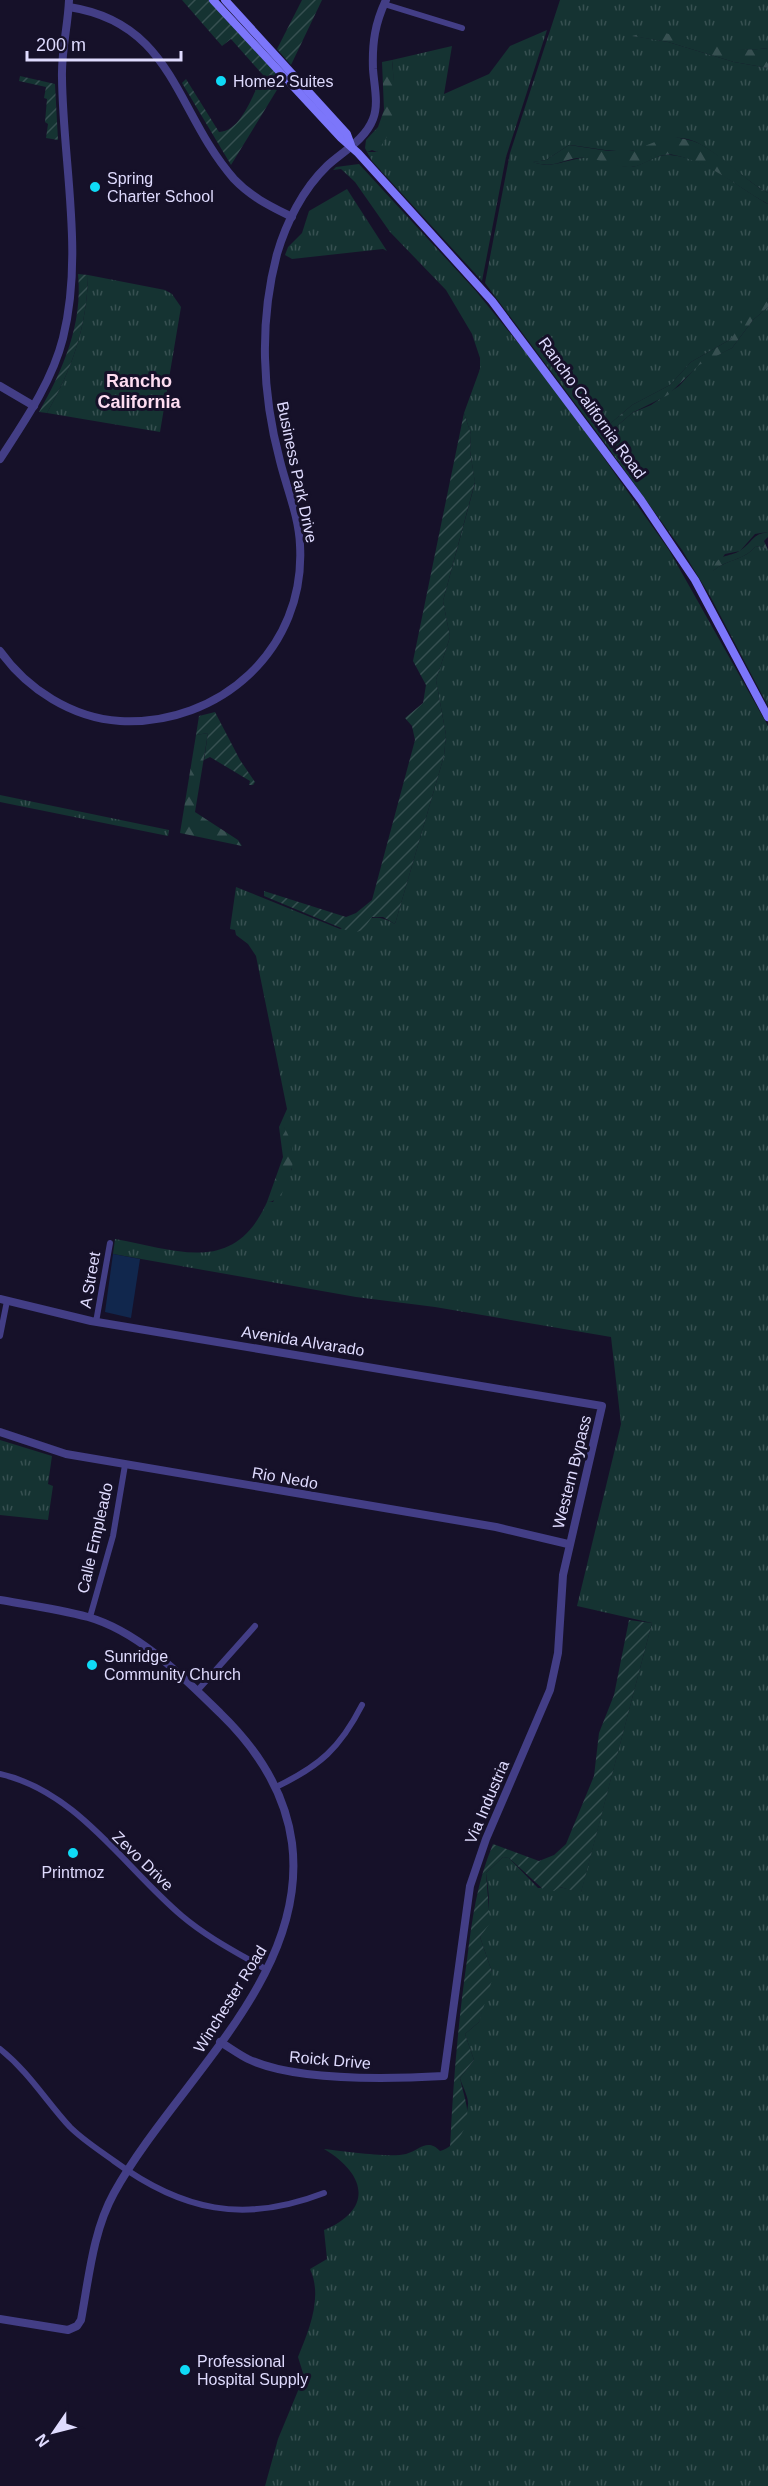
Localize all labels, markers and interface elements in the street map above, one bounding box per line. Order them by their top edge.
scale bar [27,24,182,62]
text: 200 m [36,35,86,55]
place label: Home2 Suites [233,73,334,90]
marker: Home2 Suites [214,74,228,88]
place label: Spring Charter School [107,170,214,205]
marker: Spring Charter School [88,180,102,194]
street label: Rancho California Road [535,334,649,482]
district label: Rancho California [97,371,181,412]
street label: Business Park Drive [274,400,320,544]
street label: A Street [77,1250,103,1310]
street label: Avenida Alvarado [240,1323,366,1359]
street label: Western Bypass [550,1414,594,1530]
street label: Rio Nedo [251,1464,319,1492]
street label: Calle Empleado [74,1481,116,1595]
place label: Sunridge Community Church [104,1648,241,1683]
marker: Sunridge Community Church [85,1658,99,1672]
street label: Via Industria [462,1758,512,1846]
street label: Zevo Drive [109,1828,177,1894]
marker: Printmoz [66,1846,80,1860]
place label: Printmoz [41,1864,105,1881]
street label: Winchester Road [190,1942,270,2056]
street label: Roick Drive [289,2048,372,2072]
place label: Professional Hospital Supply [197,2353,308,2388]
marker: Professional Hospital Supply [178,2363,192,2377]
north arrow [24,2402,84,2462]
text: N [32,2431,52,2450]

